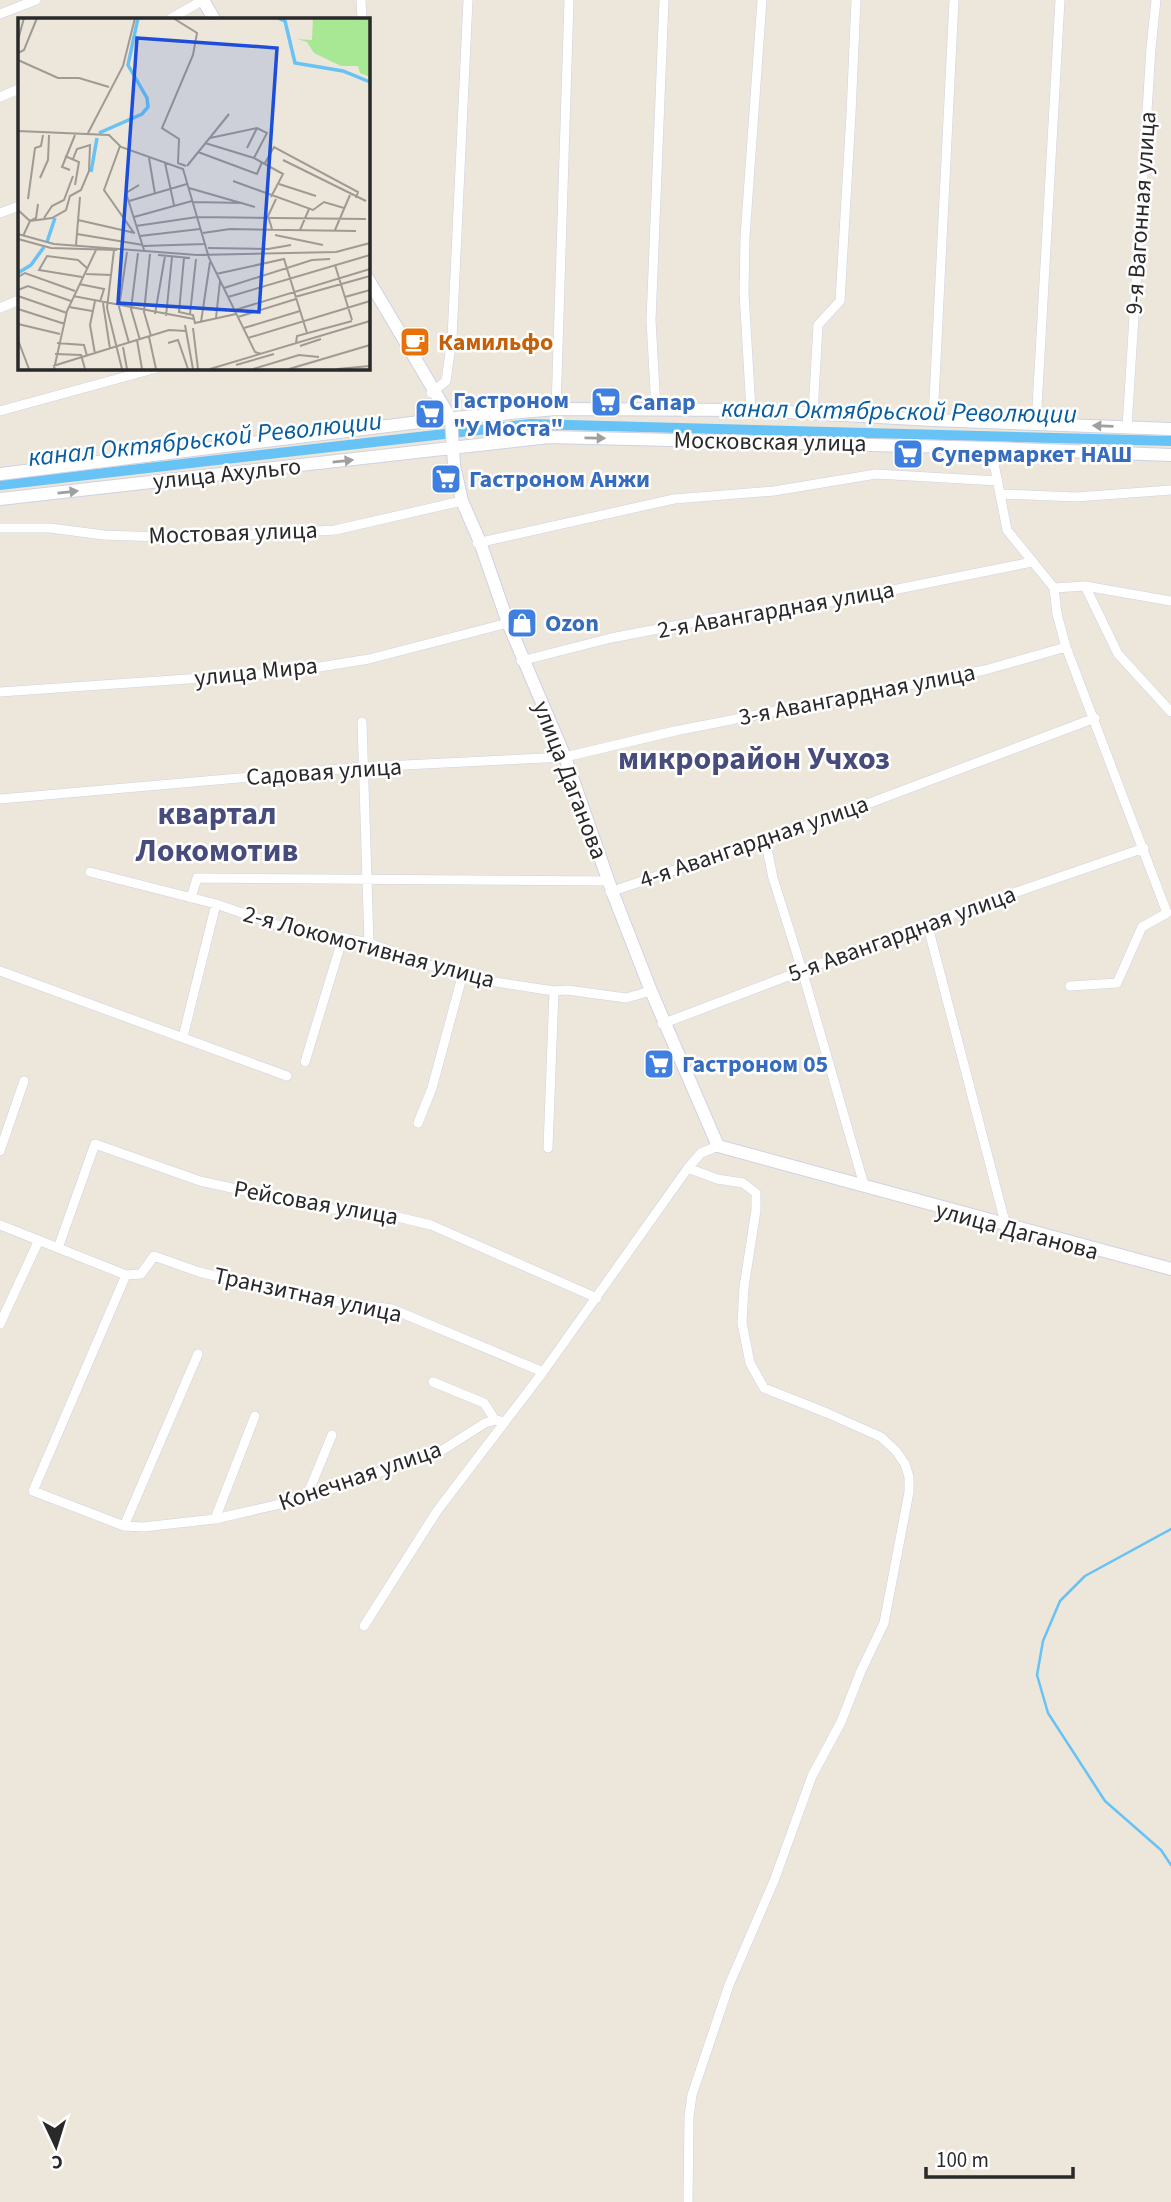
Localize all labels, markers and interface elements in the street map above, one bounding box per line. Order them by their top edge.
inset map [18,18,369,369]
street label: 9-я Вагонная улица [1116,110,1166,316]
cafe icon: Камильфо [398,325,432,359]
place label: Камильфо [438,325,553,360]
place label: Гастроном "У Моста" [453,383,569,446]
supermarket icon: Сапар [589,385,623,419]
place label: Сапар [629,385,696,420]
water label: канал Октябрьской Революции [721,389,1077,433]
supermarket icon: Гастроном "У Моста" [413,397,447,431]
water label: канал Октябрьской Революции [26,402,384,476]
one-way arrow [1092,421,1114,432]
street label: Московская улица [673,423,867,461]
one-way arrow [584,432,606,444]
supermarket icon: Супермаркет НАШ [891,437,925,471]
place label: Супермаркет НАШ [931,437,1132,472]
street label: улица Ахульго [151,449,303,499]
one-way arrow [332,455,354,466]
supermarket icon: Гастроном Анжи [429,462,463,496]
place label: Гастроном Анжи [469,462,650,497]
one-way arrow [57,486,79,497]
street label: Мостовая улица [148,513,318,553]
street label: 2-я Авангардная улица [655,572,897,648]
shop icon: Ozon [505,606,539,640]
place label: Ozon [545,606,599,641]
street label: улица Мира [193,648,319,696]
street label: 3-я Авангардная улица [736,655,978,735]
street label: улица Даганова [524,696,616,864]
district label: микрорайон Учхоз [618,736,890,782]
street label: Садовая улица [245,749,403,795]
street label: 4-я Авангардная улица [635,786,873,898]
district label: квартал Локомотив [135,791,298,874]
street label: 5-я Авангардная улица [783,876,1021,992]
street label: 2-я Локомотивная улица [239,897,499,997]
supermarket icon: Гастроном 05 [642,1047,676,1081]
place label: Гастроном 05 [682,1047,828,1082]
street label: Рейсовая улица [231,1171,401,1235]
street label: улица Даганова [932,1192,1102,1270]
street label: Транзитная улица [211,1258,405,1332]
street label: Конечная улица [274,1432,446,1520]
north arrow [21,2111,91,2181]
scale bar [926,2136,1073,2180]
text: 100 m [936,2145,989,2175]
text: С [51,2148,64,2175]

